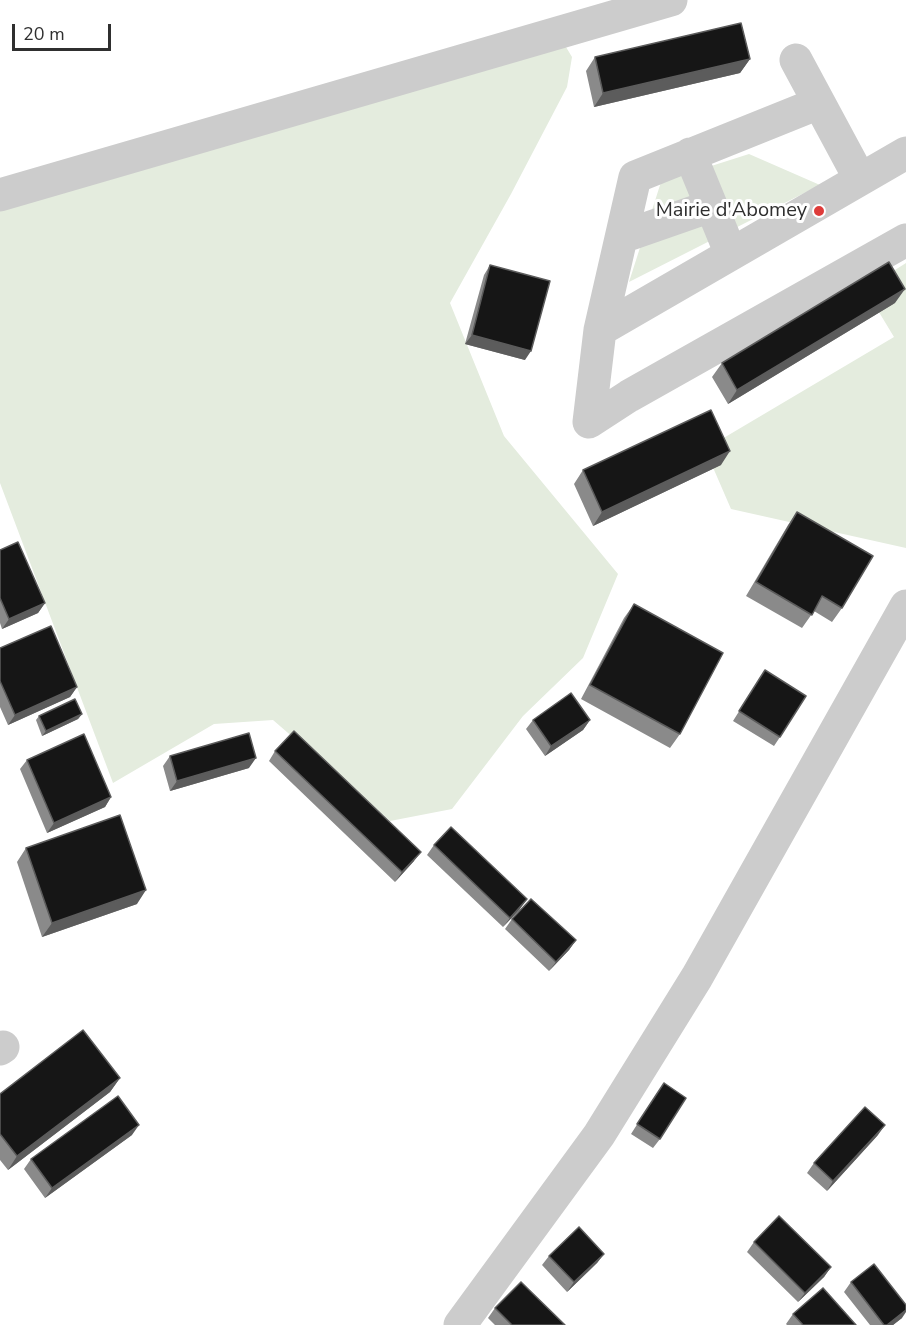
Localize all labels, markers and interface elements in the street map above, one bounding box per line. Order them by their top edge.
scale bar [15,12,114,50]
text: 20 m [23,22,65,46]
place label: Mairie d'Abomey [656,199,807,223]
marker: Mairie d'Abomey [812,204,826,218]

